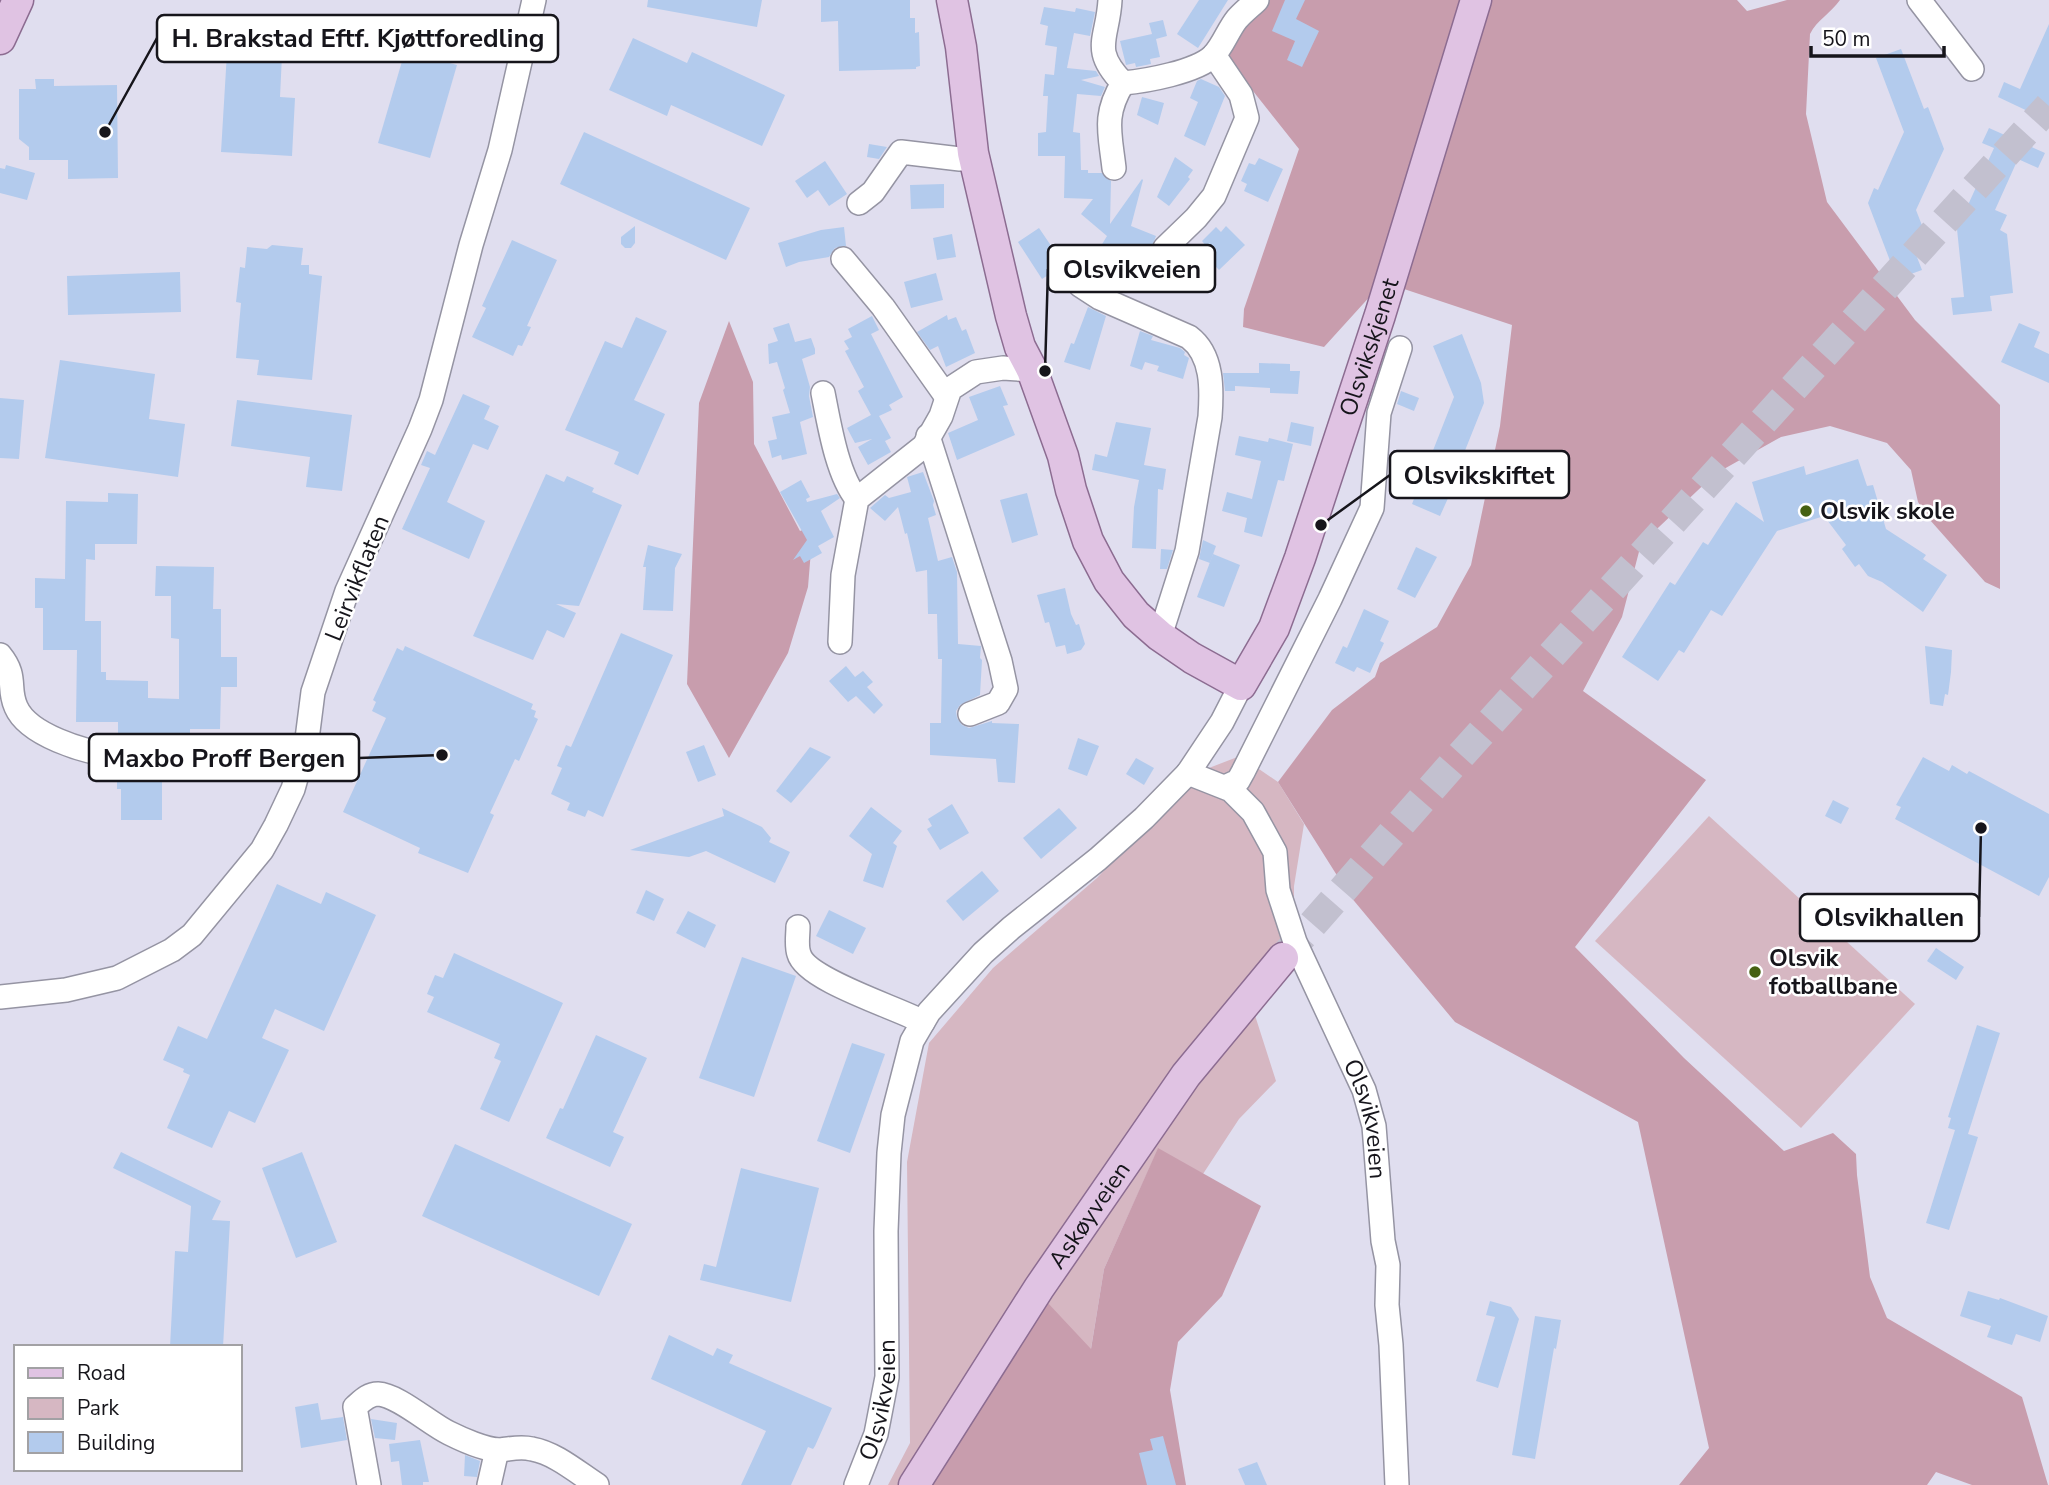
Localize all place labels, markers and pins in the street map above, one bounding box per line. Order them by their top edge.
callout: H. Brakstad Eftf. Kjøttforedling [157,15,558,62]
callout: Olsvikveien [1048,245,1215,292]
callout: Olsvikskiftet [1390,451,1569,498]
place label: Olsvik skole [1820,495,1955,527]
marker: Olsvik skole [1798,503,1814,519]
callout: Maxbo Proff Bergen [89,734,359,781]
callout: Olsvikhallen [1800,894,1979,941]
place label: Olsvik fotballbane [1769,942,1898,1002]
marker: Olsvik fotballbane [1747,964,1763,980]

